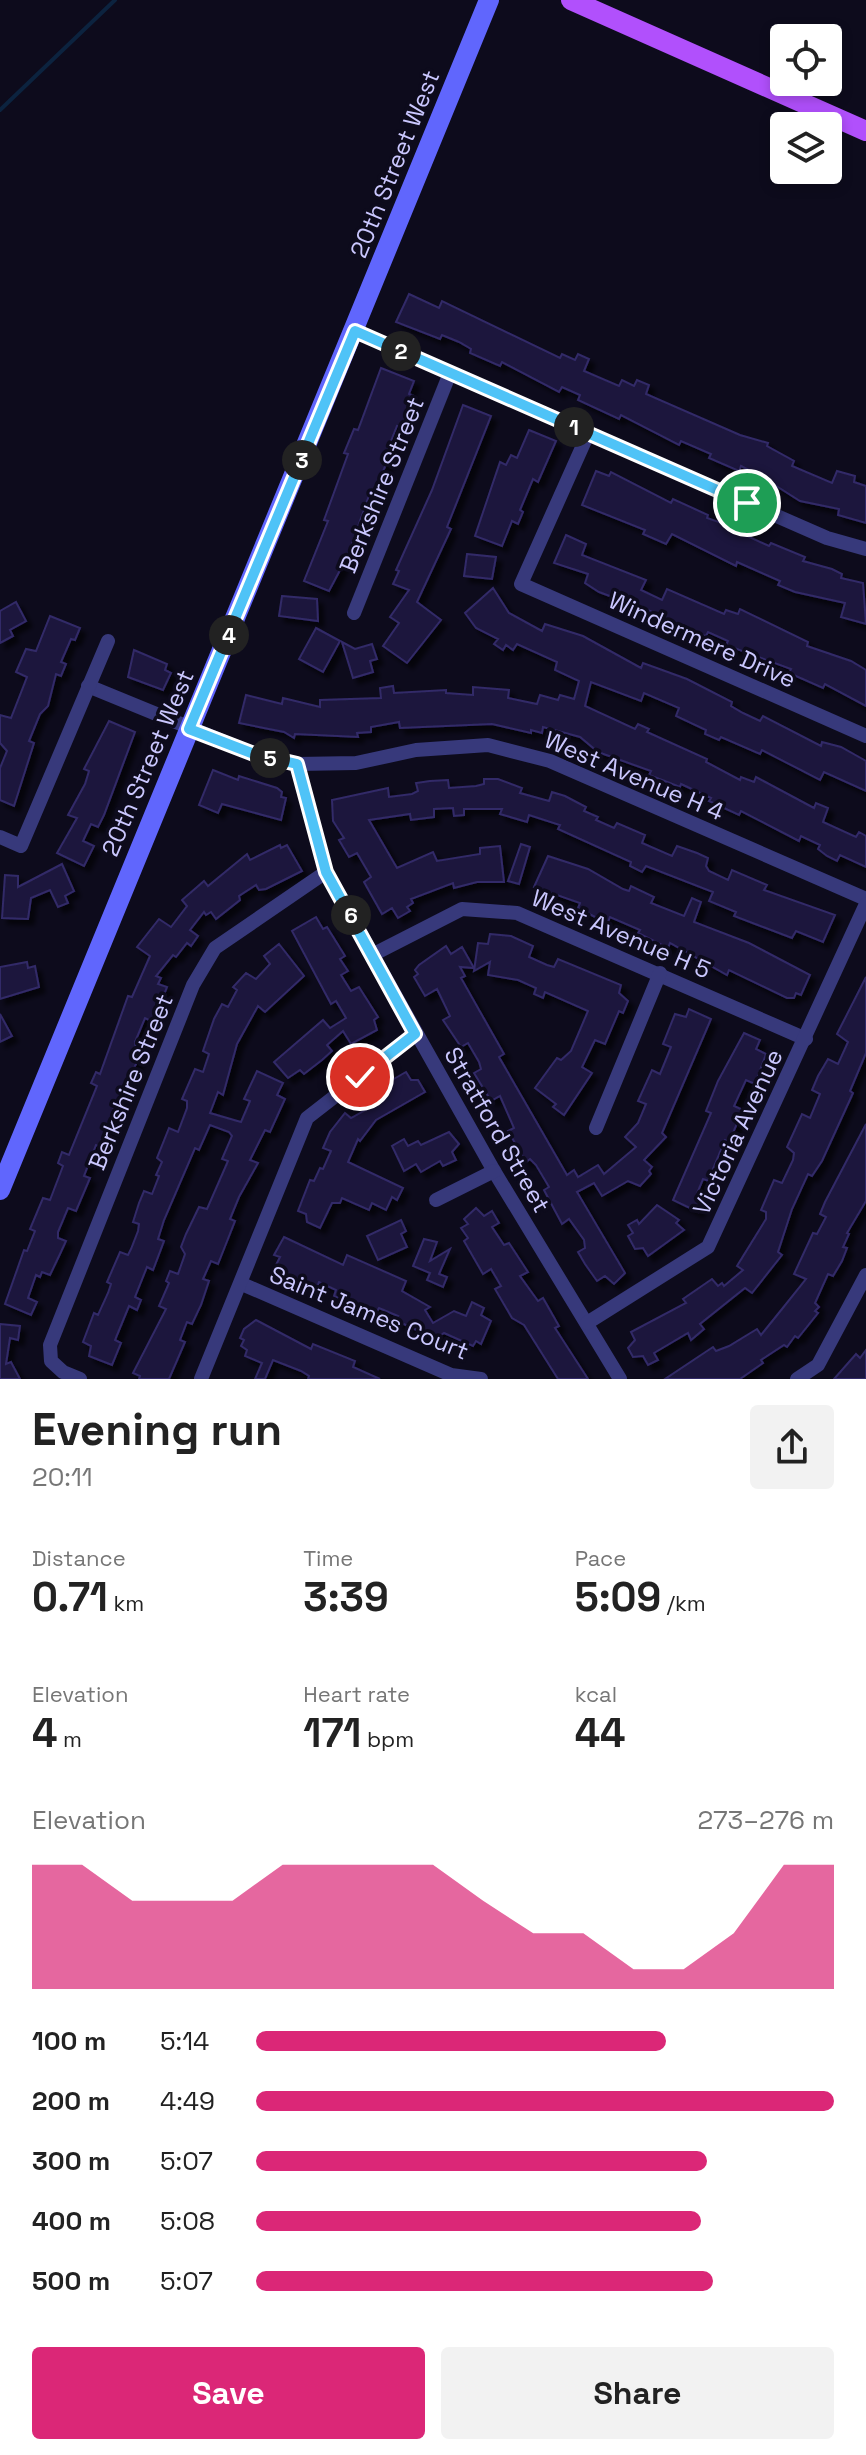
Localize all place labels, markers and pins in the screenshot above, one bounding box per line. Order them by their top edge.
pin: 2 [381,331,421,371]
pin: 1 [554,407,594,447]
pin: 3 [282,440,322,480]
pin [713,469,781,537]
pin: 4 [209,615,249,655]
pin: 5 [250,738,290,778]
pin: 6 [331,895,371,935]
pin [326,1043,394,1111]

